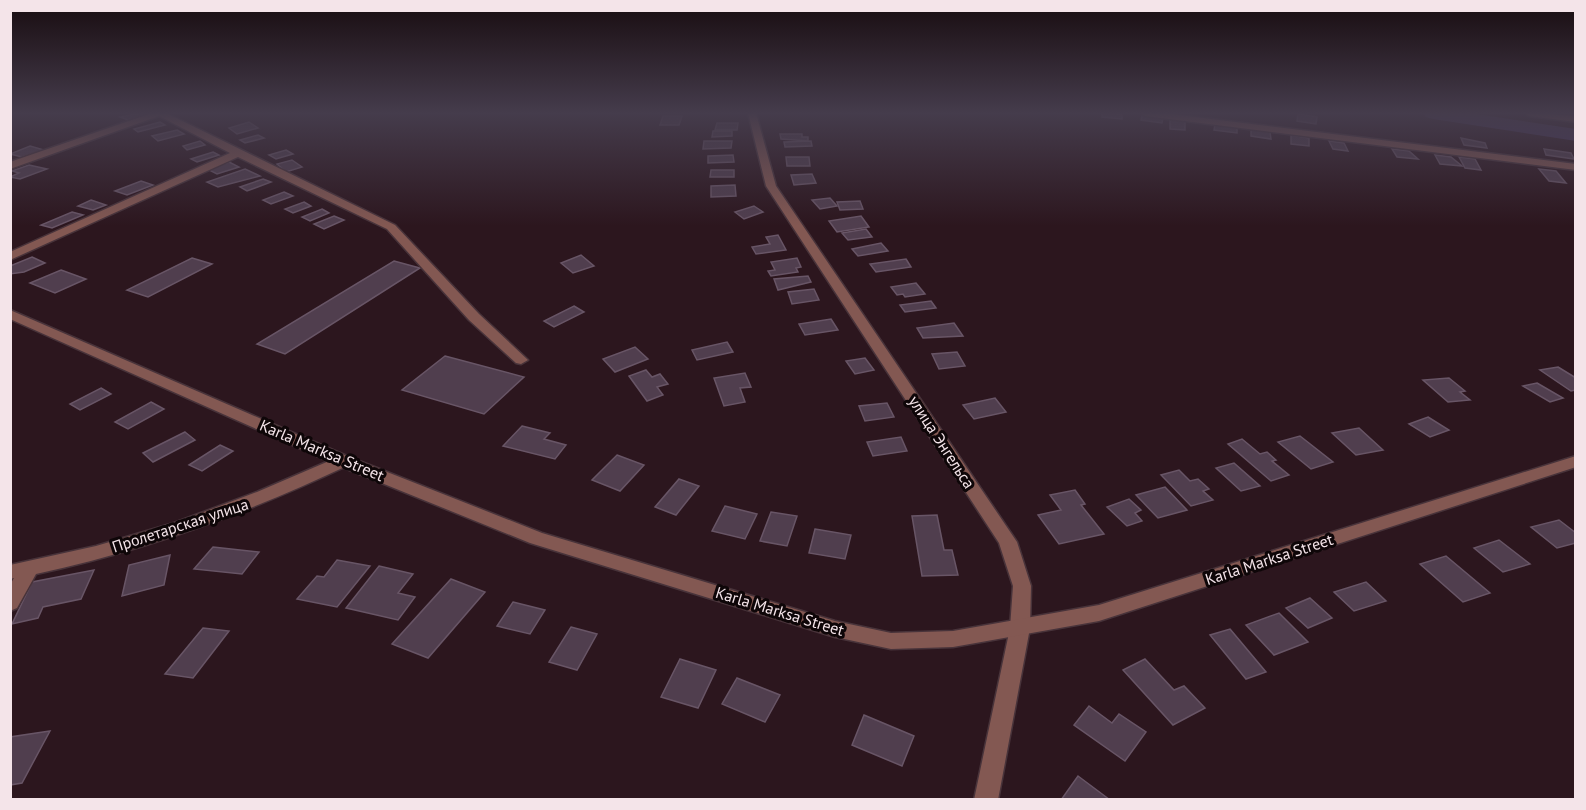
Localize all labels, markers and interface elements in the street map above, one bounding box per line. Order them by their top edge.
street label: улица Энгельса [905,392,979,492]
street label: Karla Marksa Street [257,415,388,485]
street label: Пролетарская улица [109,494,251,556]
street label: Karla Marksa Street [1203,529,1336,589]
street label: Karla Marksa Street [713,582,847,640]

